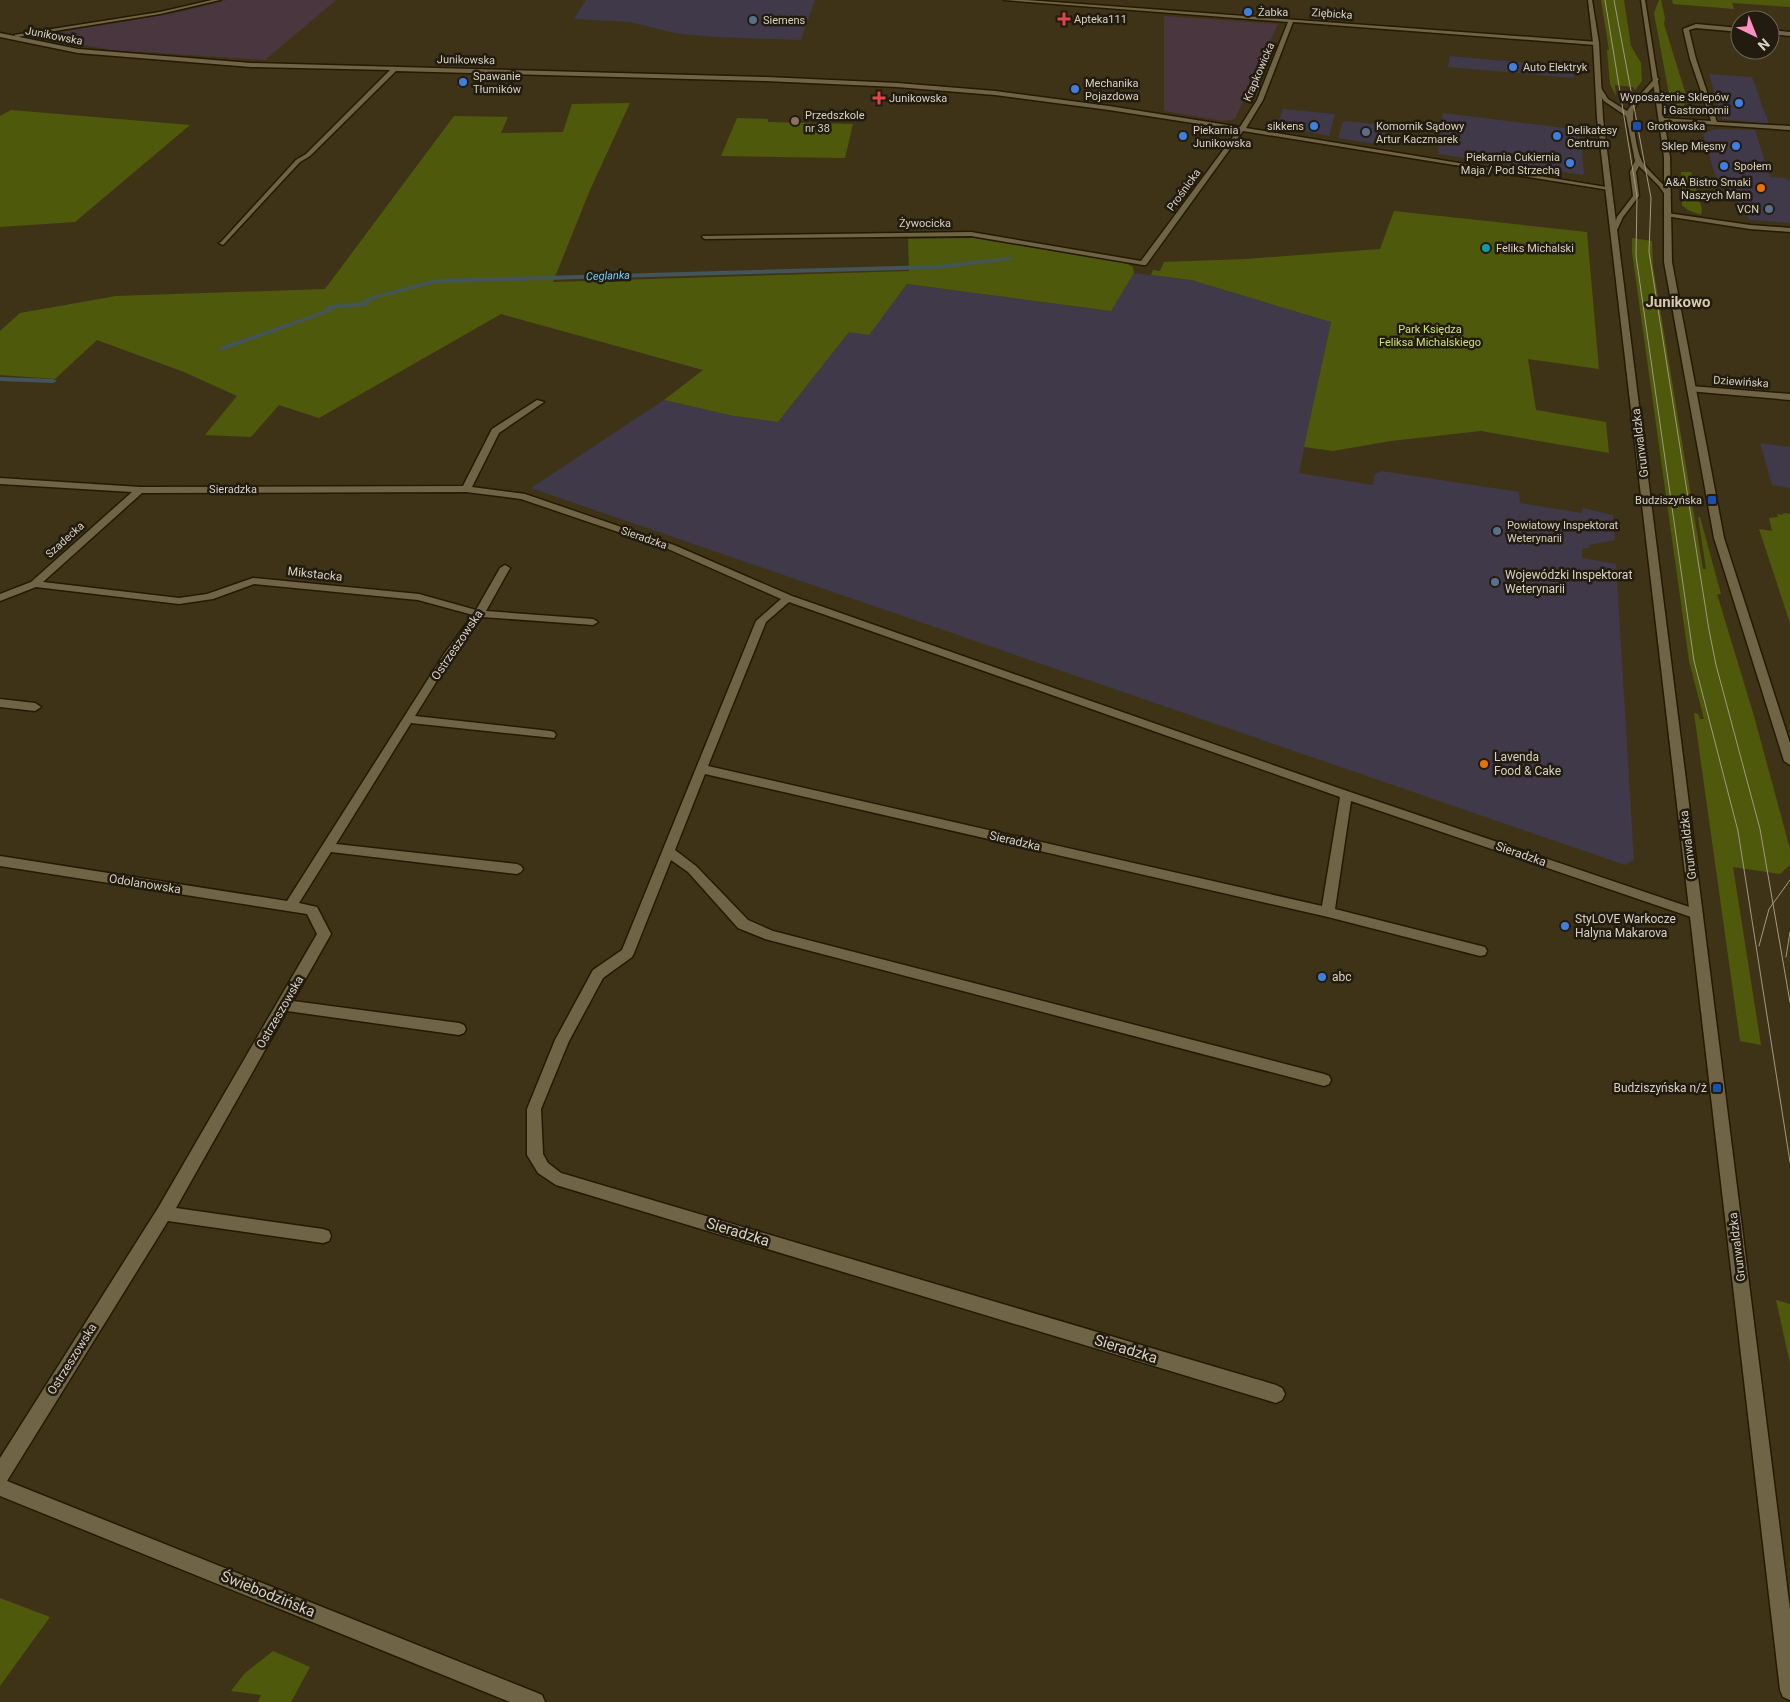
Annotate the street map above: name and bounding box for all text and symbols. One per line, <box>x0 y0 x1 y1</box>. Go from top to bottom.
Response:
marker: Żabka <box>1242 6 1254 18</box>
place label: Żabka <box>1258 6 1288 19</box>
street label: Ziębicka <box>1311 6 1353 22</box>
north arrow <box>1730 10 1780 60</box>
marker: Apteka111 <box>1058 13 1070 25</box>
place label: Apteka111 <box>1074 13 1127 26</box>
marker: Siemens <box>747 14 759 26</box>
place label: Siemens <box>763 14 806 27</box>
street label: Junikowska <box>24 24 84 48</box>
text: N <box>1755 35 1773 54</box>
street label: Krapkowicka <box>1241 41 1277 103</box>
street label: Junikowska <box>437 53 495 67</box>
marker: Auto Elektryk <box>1507 61 1519 73</box>
place label: Auto Elektryk <box>1523 61 1588 74</box>
place label: Spawanie Tłumików <box>473 70 522 96</box>
marker: Spawanie Tłumików <box>457 76 469 88</box>
place label: Mechanika Pojazdowa <box>1085 77 1139 103</box>
marker: Mechanika Pojazdowa <box>1069 83 1081 95</box>
place label: Wyposażenie Sklepów i Gastronomii <box>1620 91 1730 117</box>
marker: Junikowska <box>873 92 885 104</box>
place label: Junikowska <box>889 92 947 105</box>
marker: Wyposażenie Sklepów i Gastronomii <box>1733 97 1745 109</box>
place label: Przedszkole nr 38 <box>805 109 865 135</box>
marker: Przedszkole nr 38 <box>789 115 801 127</box>
place label: sikkens <box>1267 120 1304 133</box>
marker: sikkens <box>1308 120 1320 132</box>
place label: Komornik Sądowy Artur Kaczmarek <box>1376 120 1465 146</box>
marker: Grotkowska <box>1631 120 1643 132</box>
place label: Grotkowska <box>1647 120 1705 133</box>
place label: Piekarnia Junikowska <box>1193 124 1251 150</box>
place label: Delikatesy Centrum <box>1567 124 1618 150</box>
marker: Komornik Sądowy Artur Kaczmarek <box>1360 126 1372 138</box>
marker: Piekarnia Junikowska <box>1177 130 1189 142</box>
marker: Delikatesy Centrum <box>1551 130 1563 142</box>
place label: Sklep Mięsny <box>1661 140 1727 153</box>
marker: Sklep Mięsny <box>1730 140 1742 152</box>
place label: Piekarnia Cukiernia Maja / Pod Strzechą <box>1461 151 1560 177</box>
marker: Piekarnia Cukiernia Maja / Pod Strzechą <box>1564 157 1576 169</box>
marker: Społem <box>1718 160 1730 172</box>
place label: Społem <box>1734 160 1771 173</box>
street label: Prośnicka <box>1164 167 1204 213</box>
place label: A&A Bistro Smaki Naszych Mam <box>1665 176 1751 202</box>
marker: A&A Bistro Smaki Naszych Mam <box>1755 182 1767 194</box>
place label: VCN <box>1737 203 1759 216</box>
marker: VCN <box>1763 203 1775 215</box>
street label: Żywocicka <box>899 217 951 230</box>
marker: Feliks Michalski <box>1480 242 1492 254</box>
place label: Feliks Michalski <box>1496 242 1574 255</box>
water label: Ceglanka <box>586 269 630 283</box>
district label: Junikowo <box>1645 293 1711 311</box>
park label: Park Księdza Feliksa Michalskiego <box>1379 323 1481 349</box>
street label: Dziewińska <box>1713 374 1769 390</box>
street label: Grunwaldzka <box>1629 408 1651 478</box>
street label: Sieradzka <box>209 483 257 496</box>
place label: Budziszyńska <box>1635 494 1702 507</box>
marker: Budziszyńska <box>1706 494 1718 506</box>
street label: Szadecka <box>43 519 87 561</box>
place label: Powiatowy Inspektorat Weterynarii <box>1507 519 1619 545</box>
street label: Sieradzka <box>619 524 669 552</box>
marker: Powiatowy Inspektorat Weterynarii <box>1491 525 1503 537</box>
street label: Mikstacka <box>287 564 343 584</box>
place label: Wojewódzki Inspektorat Weterynarii <box>1505 568 1632 596</box>
marker: Wojewódzki Inspektorat Weterynarii <box>1489 576 1501 588</box>
street label: Ostrzeszowska <box>428 607 486 683</box>
place label: Lavenda Food & Cake <box>1494 750 1561 778</box>
marker: Lavenda Food & Cake <box>1478 758 1490 770</box>
street label: Grunwaldzka <box>1677 810 1699 880</box>
street label: Sieradzka <box>988 828 1042 854</box>
street label: Sieradzka <box>1494 839 1548 869</box>
street label: Odolanowska <box>108 871 182 897</box>
place label: StyLOVE Warkocze Halyna Makarova <box>1575 912 1676 940</box>
marker: StyLOVE Warkocze Halyna Makarova <box>1559 920 1571 932</box>
place label: abc <box>1332 970 1352 984</box>
marker: abc <box>1316 971 1328 983</box>
street label: Ostrzeszowska <box>254 973 306 1051</box>
place label: Budziszyńska n/ż <box>1614 1081 1707 1095</box>
marker: Budziszyńska n/ż <box>1711 1082 1723 1094</box>
street label: Grunwaldzka <box>1726 1212 1748 1282</box>
street label: Sieradzka <box>704 1214 772 1250</box>
street label: Ostrzeszowska <box>44 1321 100 1397</box>
street label: Sieradzka <box>1092 1331 1160 1367</box>
street label: Świebodzińska <box>218 1567 318 1621</box>

